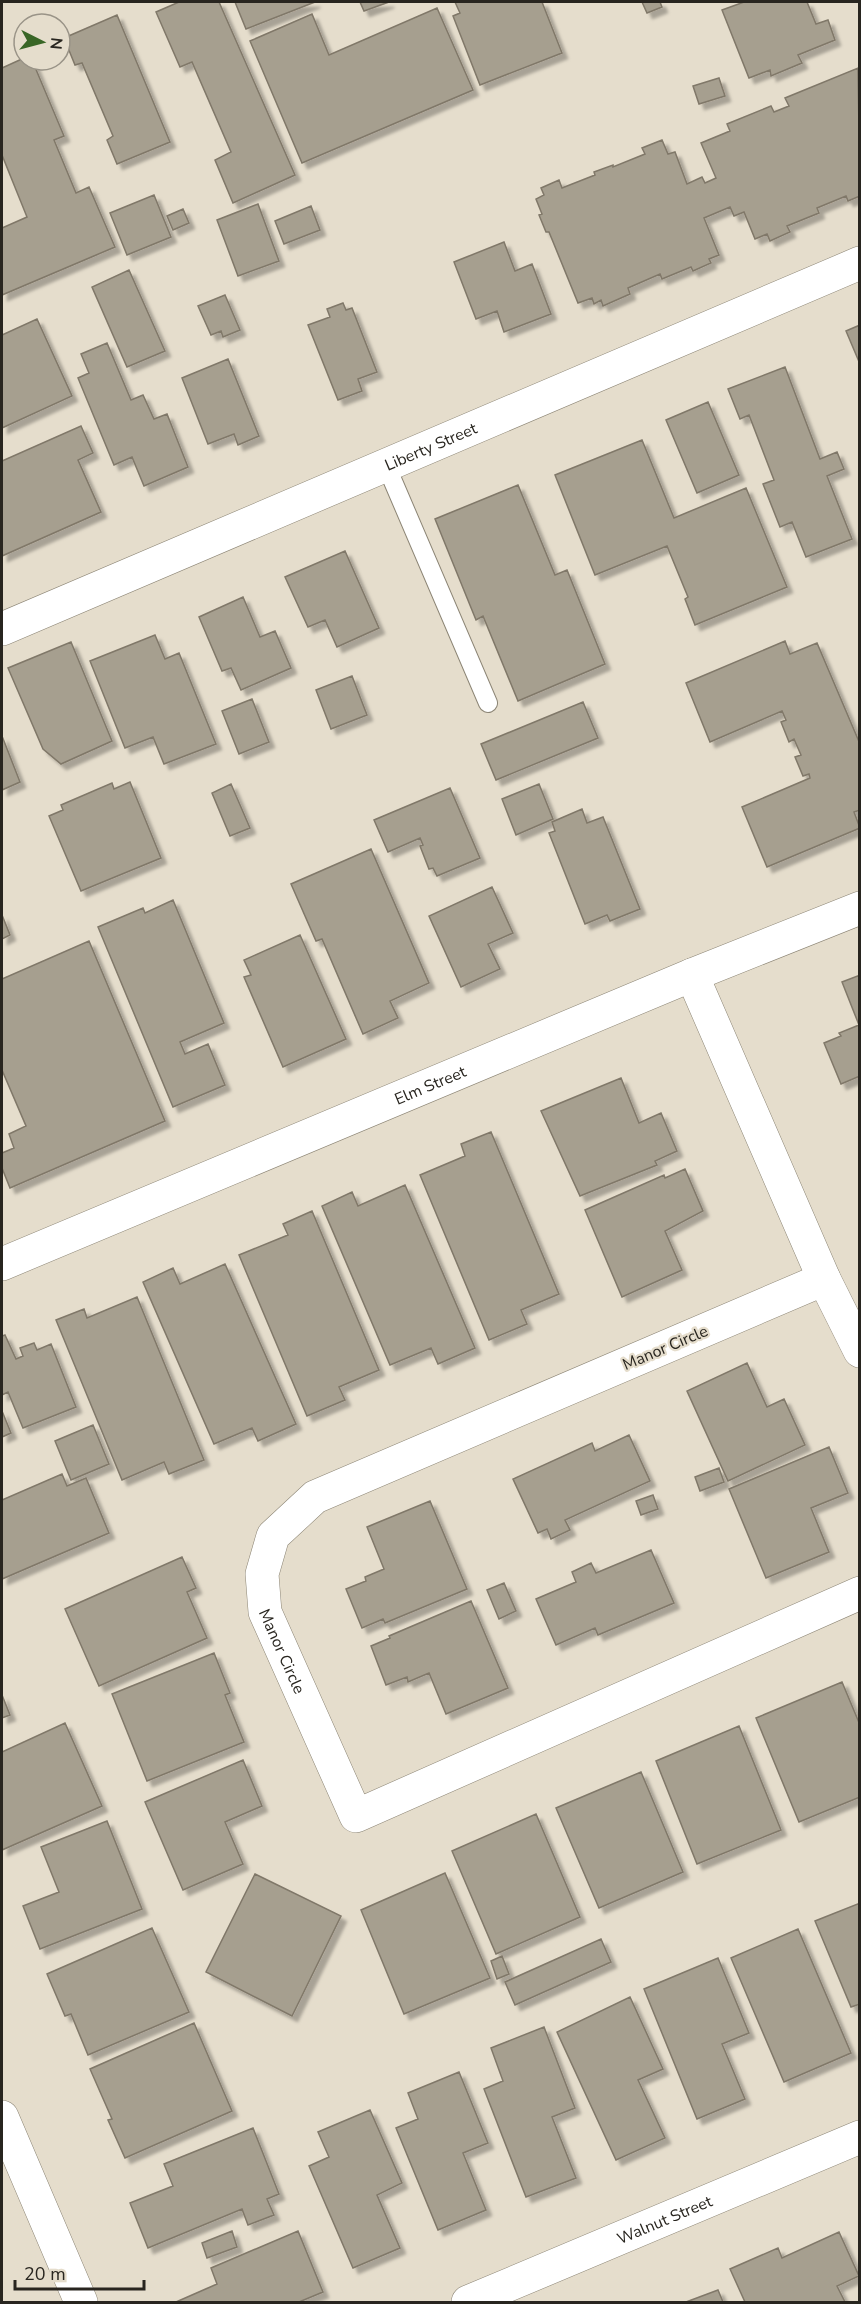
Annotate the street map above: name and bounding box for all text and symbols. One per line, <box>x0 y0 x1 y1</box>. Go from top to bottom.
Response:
north arrow <box>12 12 72 72</box>
text: N <box>44 36 67 51</box>
street label: Liberty Street <box>382 418 481 476</box>
street label: Elm Street <box>391 1061 470 1110</box>
street label: Manor Circle <box>619 1320 711 1376</box>
street label: Manor Circle <box>253 1606 310 1697</box>
street label: Walnut Street <box>614 2190 716 2250</box>
scale bar <box>15 2253 144 2291</box>
text: 20 m <box>24 2262 66 2286</box>

